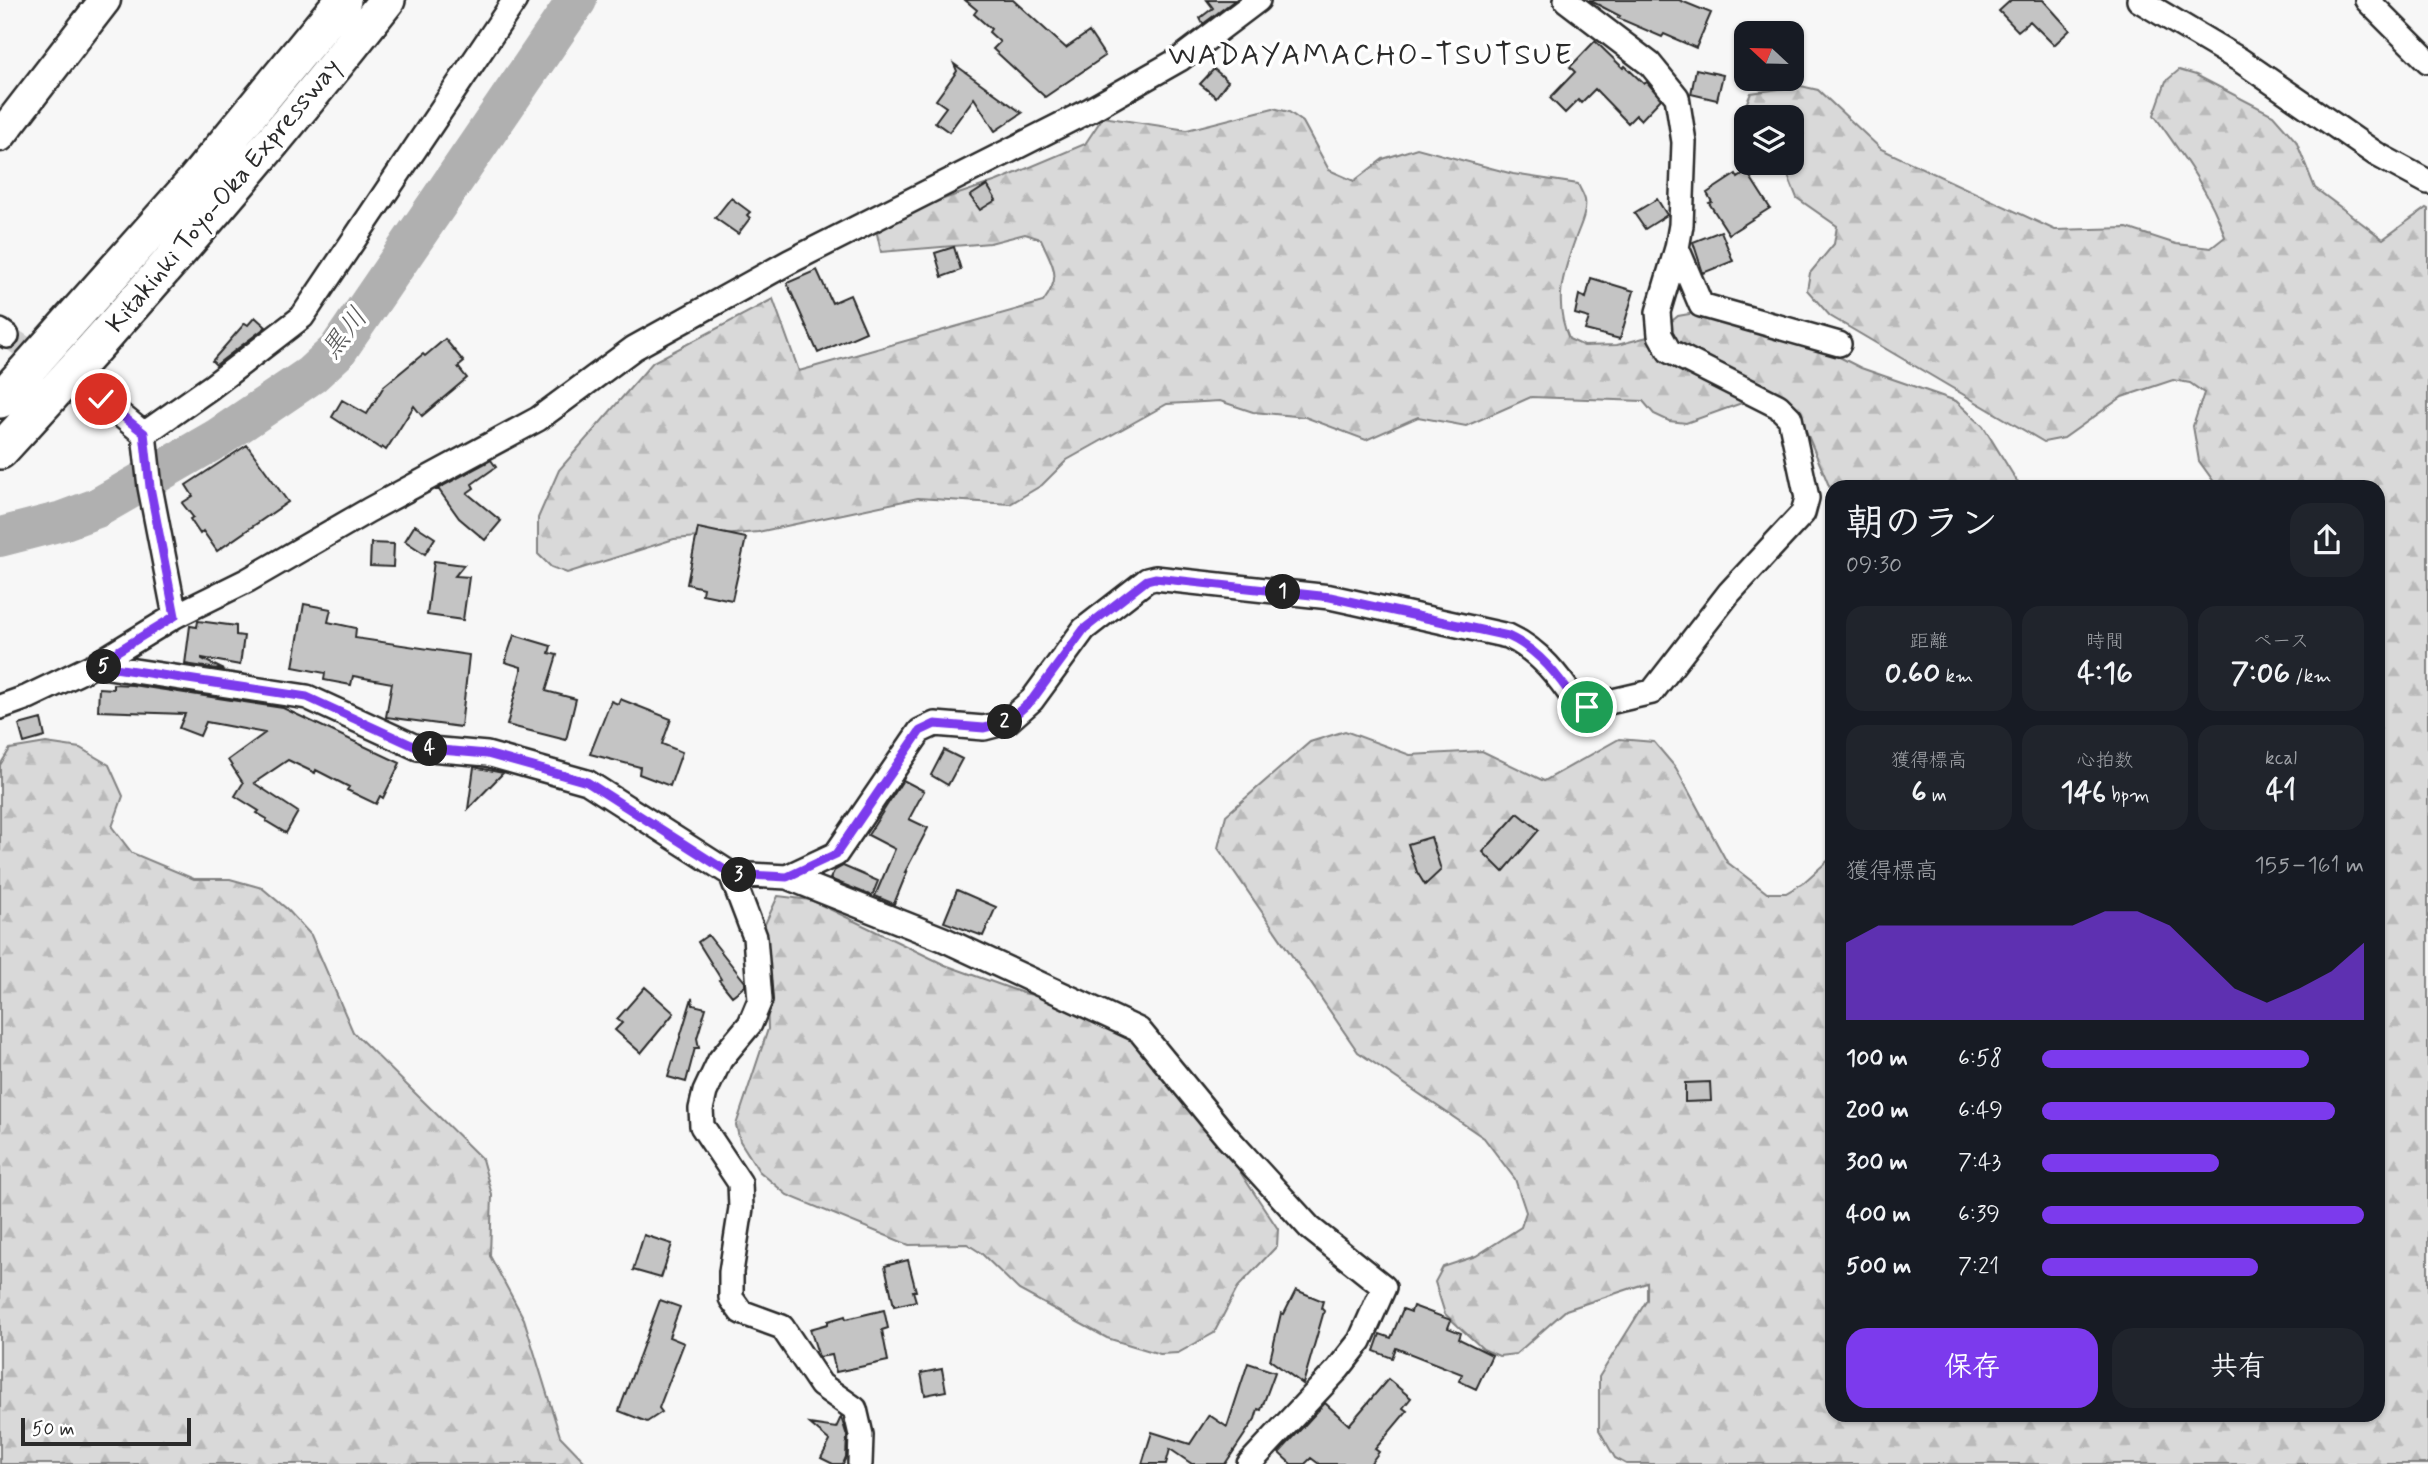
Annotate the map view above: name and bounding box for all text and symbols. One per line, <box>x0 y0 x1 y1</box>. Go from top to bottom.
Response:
north arrow <box>1734 21 1804 91</box>
map controls <box>1734 21 1804 175</box>
district label: WADAYAMACHO-TSUTSUE <box>1168 36 1574 75</box>
street label: Kitakinki Toyo-Oka Expressway <box>99 52 349 340</box>
button: layers <box>1734 105 1804 175</box>
water label: 黒川 <box>313 301 377 367</box>
pin <box>71 369 131 429</box>
icon: check <box>82 380 120 418</box>
text: 朝のラン <box>1846 500 1998 549</box>
button: share <box>2290 503 2364 577</box>
text: 09:30 <box>1846 551 1902 581</box>
pin: 1 <box>1266 574 1300 610</box>
text: 1 <box>1278 579 1287 604</box>
text: 距離 <box>1910 629 1948 654</box>
text: 時間 <box>2086 629 2124 654</box>
text: ペース <box>2253 629 2309 654</box>
pin: 5 <box>86 650 122 684</box>
text: 5 <box>98 654 109 679</box>
text: 0.60 <box>1885 654 1940 693</box>
text: 4:16 <box>2077 654 2133 693</box>
text: 7:06 <box>2231 654 2290 693</box>
text: km <box>1940 664 1973 689</box>
text: /km <box>2290 664 2331 689</box>
pin <box>1557 677 1617 737</box>
icon: arrive <box>1568 688 1606 726</box>
pin: 2 <box>988 704 1023 740</box>
text: 2 <box>1000 709 1009 734</box>
pin: 4 <box>412 732 448 766</box>
text: 4 <box>424 736 435 761</box>
text: kcal <box>2265 746 2297 771</box>
text: 獲得標高 <box>1891 748 1967 773</box>
text: 心拍数 <box>2076 748 2134 773</box>
text: 41 <box>2266 771 2296 810</box>
text: 6 <box>1911 773 1927 812</box>
text: 146 <box>2060 773 2106 812</box>
text: m <box>1927 783 1947 808</box>
text: bpm <box>2106 783 2150 808</box>
text: 155–161 m <box>2254 851 2364 881</box>
text: 獲得標高 <box>1846 857 1938 887</box>
pin: 3 <box>722 858 756 892</box>
text: 3 <box>734 862 743 887</box>
text: 100 m <box>1846 1044 1908 1074</box>
text: 6:58 <box>1958 1044 2002 1074</box>
text: 200 m <box>1846 1096 1909 1126</box>
text: 6:49 <box>1958 1096 2003 1126</box>
text: 300 m <box>1846 1148 1908 1178</box>
text: 7:43 <box>1958 1148 2001 1178</box>
text: 400 m <box>1846 1200 1911 1230</box>
text: 6:39 <box>1958 1200 2000 1230</box>
text: 500 m <box>1846 1252 1911 1282</box>
text: 7:21 <box>1958 1252 1999 1282</box>
button: 保存 <box>1846 1328 2098 1408</box>
button: 共有 <box>2112 1328 2364 1408</box>
scale bar <box>21 1415 191 1447</box>
text: 50 m <box>32 1417 75 1442</box>

